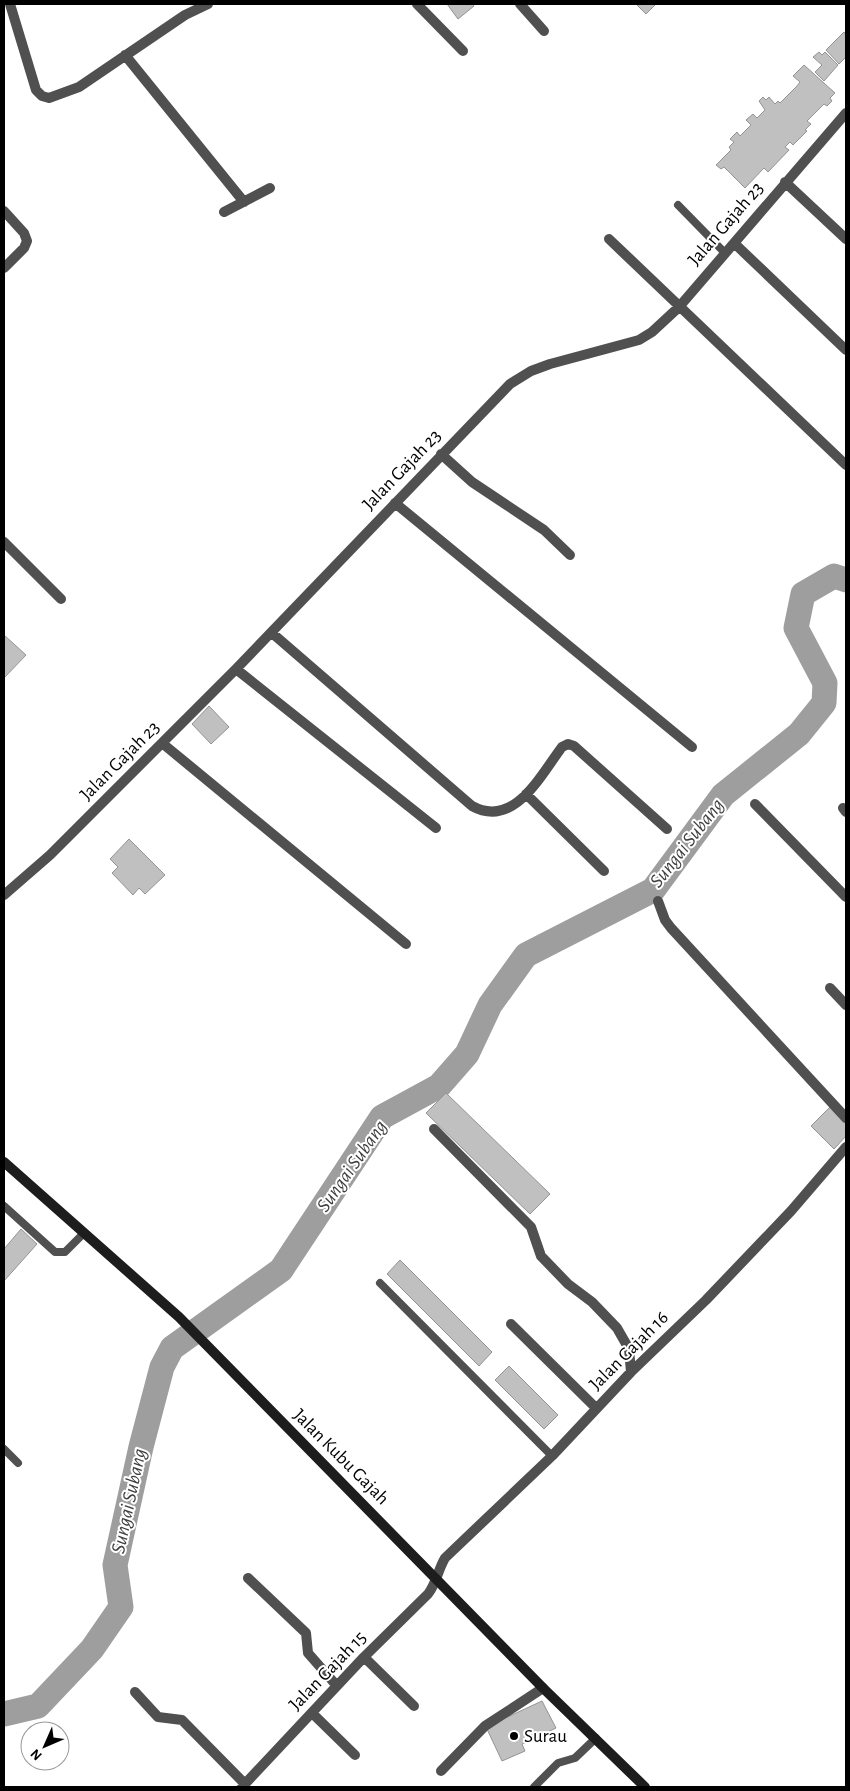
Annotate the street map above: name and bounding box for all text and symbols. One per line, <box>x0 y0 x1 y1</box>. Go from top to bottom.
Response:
street label: Jalan Gajah 23 <box>685 179 767 269</box>
street label: Jalan Gajah 23 <box>359 426 445 514</box>
street label: Jalan Gajah 23 <box>77 718 163 804</box>
water label: Sungai Subang <box>646 795 728 891</box>
water label: Sungai Subang <box>313 1116 391 1216</box>
street label: Jalan Gajah 16 <box>586 1308 672 1394</box>
street label: Jalan Kubu Gajah <box>290 1406 392 1508</box>
water label: Sungai Subang <box>108 1447 150 1555</box>
street label: Jalan Gajah 15 <box>286 1628 370 1714</box>
north arrow <box>20 1721 70 1771</box>
place label: Surau <box>524 1727 567 1746</box>
marker: Surau <box>508 1730 520 1742</box>
text: N <box>28 1746 45 1763</box>

